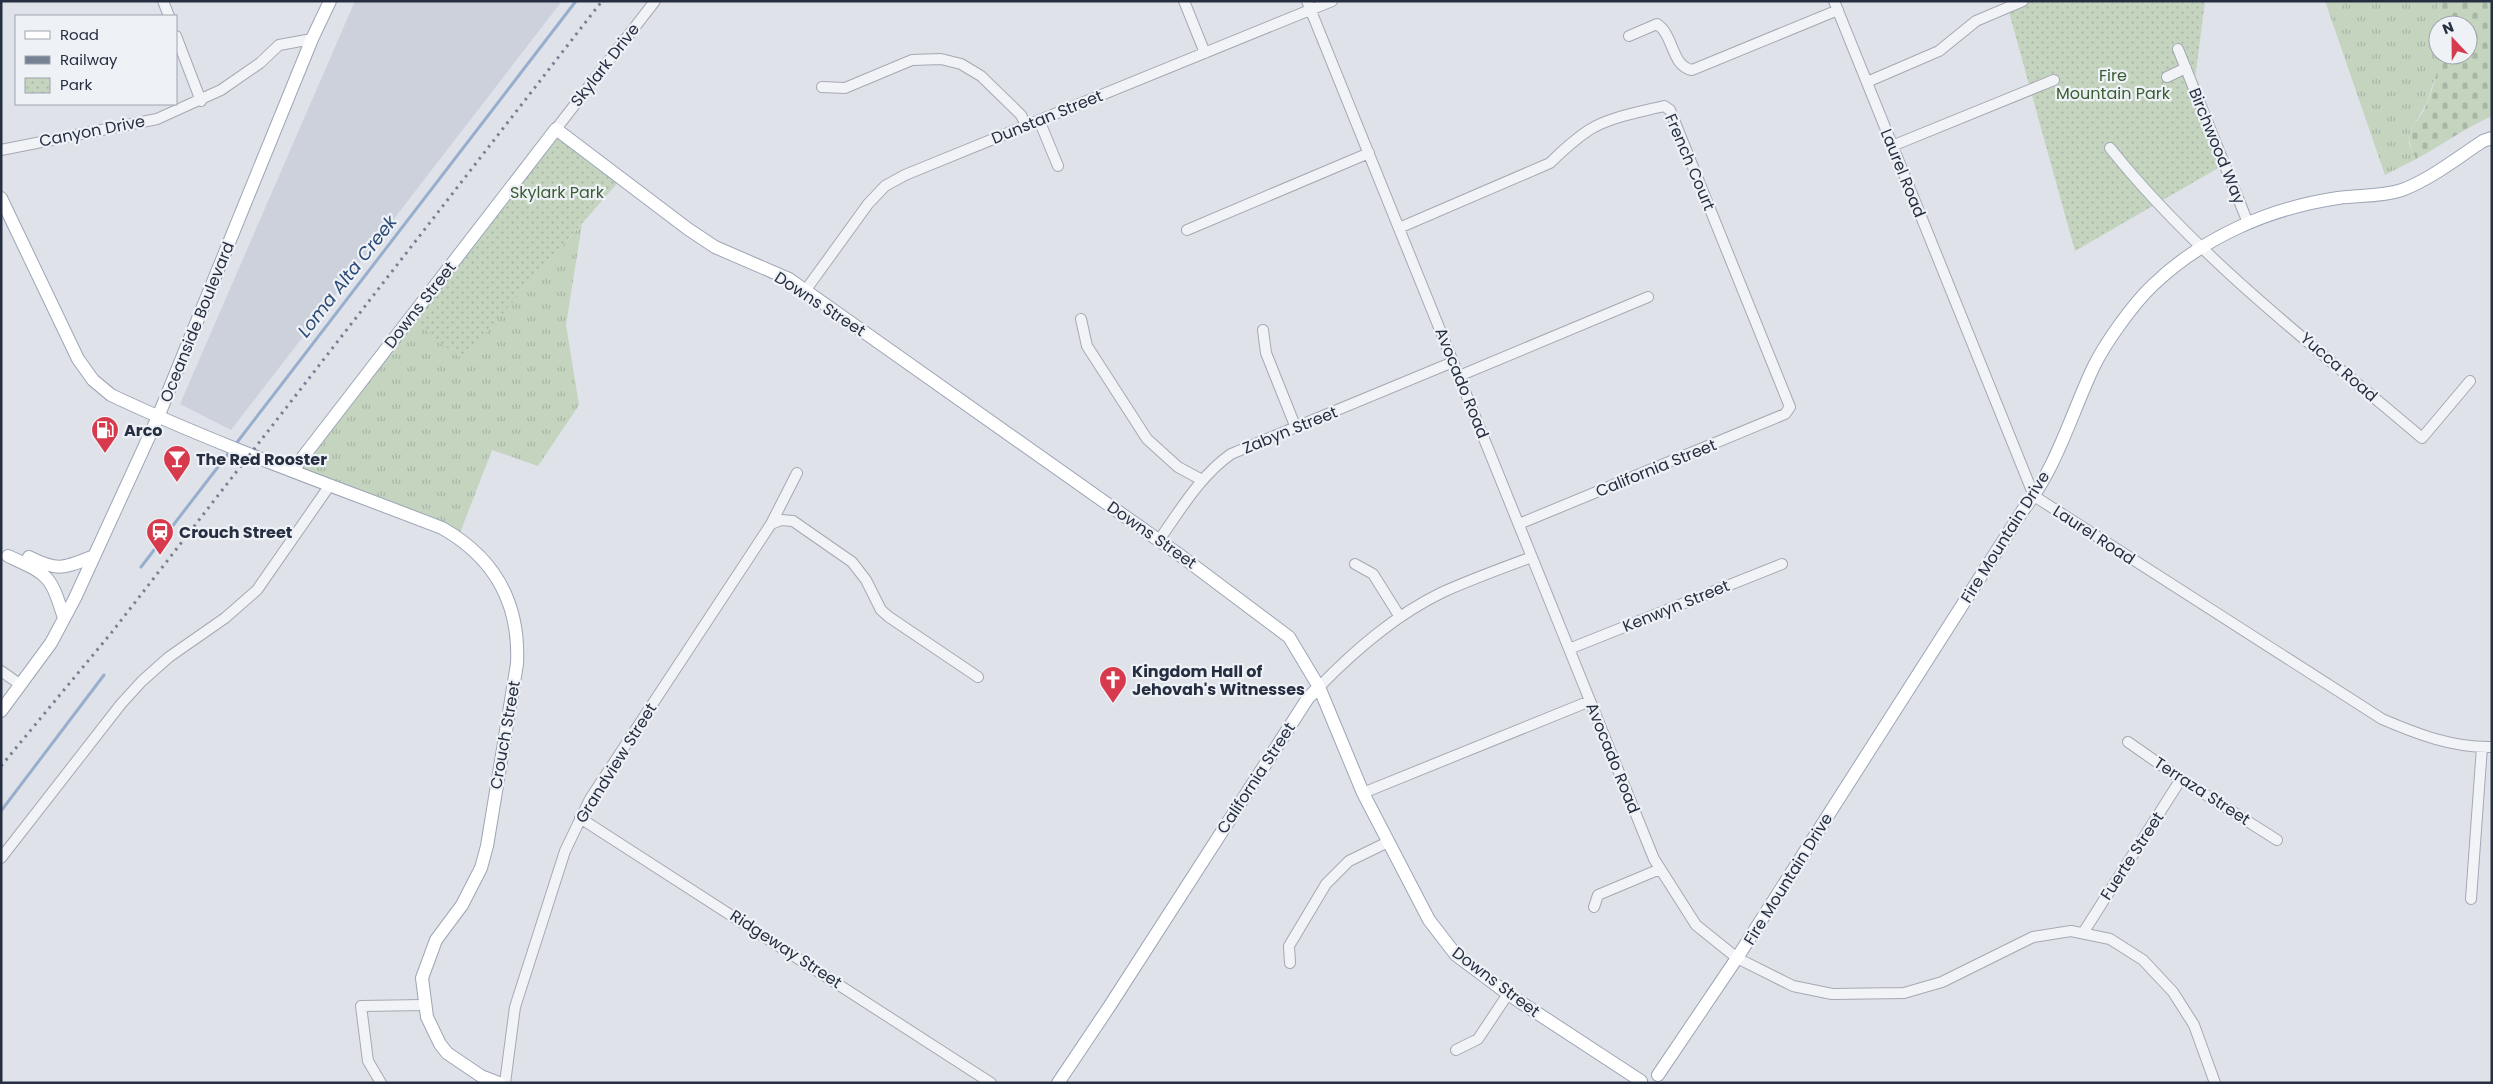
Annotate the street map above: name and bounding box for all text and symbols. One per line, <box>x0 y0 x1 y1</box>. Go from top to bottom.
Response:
legend <box>15 15 178 105</box>
north arrow <box>2428 15 2478 65</box>
text: N <box>2440 17 2457 39</box>
street label: Skylark Drive <box>565 18 645 111</box>
text: Road <box>60 24 99 45</box>
text: Railway <box>60 49 118 70</box>
park label: Fire Mountain Park <box>2056 64 2171 105</box>
text: Park <box>60 74 92 95</box>
street label: Dunstan Street <box>988 84 1106 150</box>
street label: Birchwood Way <box>2183 84 2251 208</box>
street label: Canyon Drive <box>37 109 147 153</box>
street label: French Court <box>1659 110 1721 214</box>
street label: Laurel Road <box>1875 125 1931 221</box>
park label: Skylark Park <box>510 181 605 204</box>
water label: Loma Alta Creek <box>292 209 403 342</box>
street label: Oceanside Boulevard <box>154 238 240 406</box>
street label: Downs Street <box>379 257 461 353</box>
street label: Downs Street <box>770 266 870 342</box>
street label: Avocado Road <box>1429 324 1495 442</box>
street label: Yucca Road <box>2295 327 2383 407</box>
street label: Zabyn Street <box>1239 400 1341 460</box>
fuel station icon: Arco <box>90 415 120 454</box>
place label: Arco <box>124 419 163 442</box>
street label: California Street <box>1592 433 1720 503</box>
bar icon: The Red Rooster <box>162 444 192 483</box>
place label: The Red Rooster <box>196 448 327 471</box>
street label: Fire Mountain Drive <box>1955 466 2055 607</box>
street label: Downs Street <box>1103 496 1201 574</box>
street label: Laurel Road <box>2048 500 2140 570</box>
station icon: Crouch Street <box>145 517 175 556</box>
place label: Crouch Street <box>179 521 292 544</box>
street label: Kenwyn Street <box>1619 574 1733 638</box>
place label: Kingdom Hall of Jehovah's Witnesses <box>1132 660 1305 701</box>
church icon: Kingdom Hall of Jehovah's Witnesses <box>1098 665 1128 704</box>
street label: Crouch Street <box>484 679 526 791</box>
street label: Grandview Street <box>570 699 662 827</box>
street label: Avocado Road <box>1580 699 1646 817</box>
street label: California Street <box>1211 718 1301 838</box>
street label: Terraza Street <box>2149 751 2255 831</box>
street label: Fuerte Street <box>2095 807 2169 905</box>
street label: Fire Mountain Drive <box>1738 808 1838 949</box>
street label: Ridgeway Street <box>726 904 847 994</box>
street label: Downs Street <box>1447 941 1545 1023</box>

